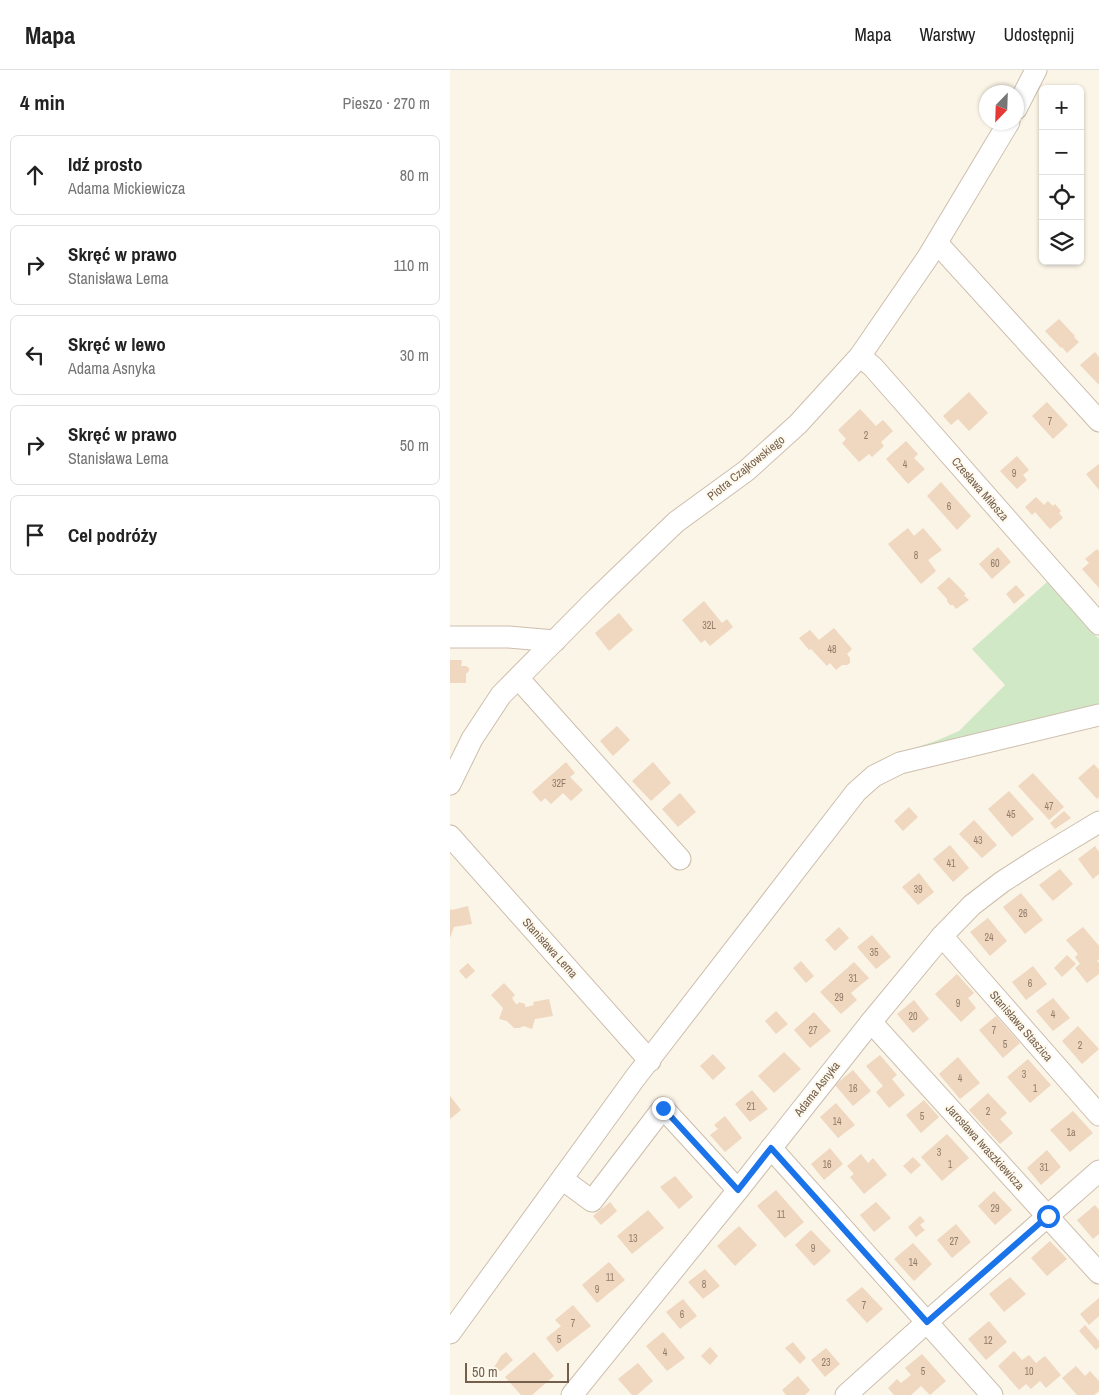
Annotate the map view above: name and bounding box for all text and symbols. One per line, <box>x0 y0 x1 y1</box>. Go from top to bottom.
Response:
text: Mapa <box>25 19 75 51</box>
text: Mapa <box>854 22 891 47</box>
text: Warstwy <box>919 22 975 47</box>
text: Udostępnij <box>1003 22 1074 47</box>
north arrow <box>979 85 1024 130</box>
map controls <box>1039 85 1084 265</box>
button: + <box>1039 85 1084 130</box>
text: 4 min <box>20 88 65 117</box>
text: Pieszo · 270 m <box>342 92 430 114</box>
button: − <box>1039 130 1084 175</box>
text: Idź prosto <box>68 151 142 177</box>
icon: ahead <box>21 161 49 189</box>
text: 80 m <box>400 164 429 186</box>
button: locate <box>1039 175 1084 220</box>
text: Adama Mickiewicza <box>68 177 185 199</box>
button: layers <box>1039 220 1084 265</box>
text: Skręć w prawo <box>68 241 177 267</box>
icon: right <box>21 251 49 279</box>
text: 110 m <box>393 254 429 276</box>
text: Stanisława Lema <box>68 267 169 289</box>
text: Skręć w lewo <box>68 331 166 357</box>
icon: left <box>21 341 49 369</box>
text: 30 m <box>400 344 429 366</box>
text: Adama Asnyka <box>68 357 156 379</box>
house number: 7 <box>1048 415 1053 428</box>
text: Skręć w prawo <box>68 421 177 447</box>
house number: 2 <box>864 429 869 442</box>
icon: right <box>21 431 49 459</box>
street label: Piotra Czajkowskiego <box>704 432 788 504</box>
text: 50 m <box>400 434 429 456</box>
text: Stanisława Lema <box>68 447 169 469</box>
street label: Czesława Miłosza <box>948 454 1012 525</box>
house number: 4 <box>903 458 908 471</box>
house number: 9 <box>1012 467 1017 480</box>
house number: 6 <box>947 500 952 513</box>
icon: arrive <box>21 521 49 549</box>
text: Cel podróży <box>68 522 157 548</box>
house number: 8 <box>914 549 919 562</box>
house number: 60 <box>990 557 1000 570</box>
house number: 32L <box>702 619 716 632</box>
house number: 48 <box>827 643 837 656</box>
house number: 32F <box>552 777 566 790</box>
house number: 47 <box>1044 800 1054 813</box>
house number: 45 <box>1006 808 1016 821</box>
house number: 43 <box>973 834 983 847</box>
house number: 41 <box>946 857 956 870</box>
house number: 39 <box>913 883 923 896</box>
house number: 26 <box>1018 907 1028 920</box>
street label: Stanisława Lema <box>519 915 582 982</box>
house number: 24 <box>984 931 994 944</box>
house number: 35 <box>869 946 879 959</box>
house number: 31 <box>848 972 858 985</box>
house number: 6 <box>1028 977 1033 990</box>
street label: Stanisława Staszica <box>986 987 1056 1065</box>
house number: 29 <box>834 991 844 1004</box>
house number: 9 <box>956 997 961 1010</box>
house number: 4 <box>1051 1008 1056 1021</box>
house number: 20 <box>908 1010 918 1023</box>
house number: 27 <box>808 1024 818 1037</box>
house number: 7 <box>992 1024 997 1037</box>
house number: 5 <box>1003 1038 1008 1051</box>
house number: 2 <box>1078 1039 1083 1052</box>
street label: Adama Asnyka <box>790 1058 844 1121</box>
house number: 3 <box>1022 1068 1027 1081</box>
house number: 4 <box>958 1072 963 1085</box>
house number: 16 <box>848 1082 858 1095</box>
house number: 1 <box>1033 1082 1038 1095</box>
route end <box>652 1097 675 1120</box>
house number: 21 <box>746 1100 756 1113</box>
street label: Jarosława Iwaszkiewicza <box>942 1101 1028 1194</box>
house number: 2 <box>986 1105 991 1118</box>
house number: 5 <box>920 1110 925 1123</box>
house number: 14 <box>832 1115 842 1128</box>
house number: 1a <box>1066 1126 1076 1139</box>
house number: 3 <box>937 1146 942 1159</box>
house number: 16 <box>822 1158 832 1171</box>
house number: 1 <box>948 1158 953 1171</box>
house number: 31 <box>1039 1161 1049 1174</box>
house number: 29 <box>990 1202 1000 1215</box>
route start <box>1037 1205 1060 1228</box>
house number: 11 <box>777 1208 786 1221</box>
house number: 13 <box>628 1232 638 1245</box>
house number: 27 <box>949 1235 959 1248</box>
house number: 9 <box>811 1242 816 1255</box>
house number: 14 <box>908 1256 918 1269</box>
house number: 11 <box>606 1271 615 1284</box>
house number: 8 <box>702 1278 707 1291</box>
house number: 9 <box>595 1283 600 1296</box>
house number: 7 <box>862 1299 867 1312</box>
house number: 6 <box>680 1308 685 1321</box>
house number: 7 <box>571 1317 576 1330</box>
house number: 5 <box>557 1333 562 1346</box>
house number: 12 <box>983 1334 993 1347</box>
house number: 4 <box>663 1346 668 1359</box>
house number: 23 <box>821 1356 831 1369</box>
scale bar <box>465 1360 569 1383</box>
text: 50 m <box>472 1363 498 1381</box>
house number: 5 <box>921 1365 926 1378</box>
house number: 10 <box>1024 1365 1034 1378</box>

